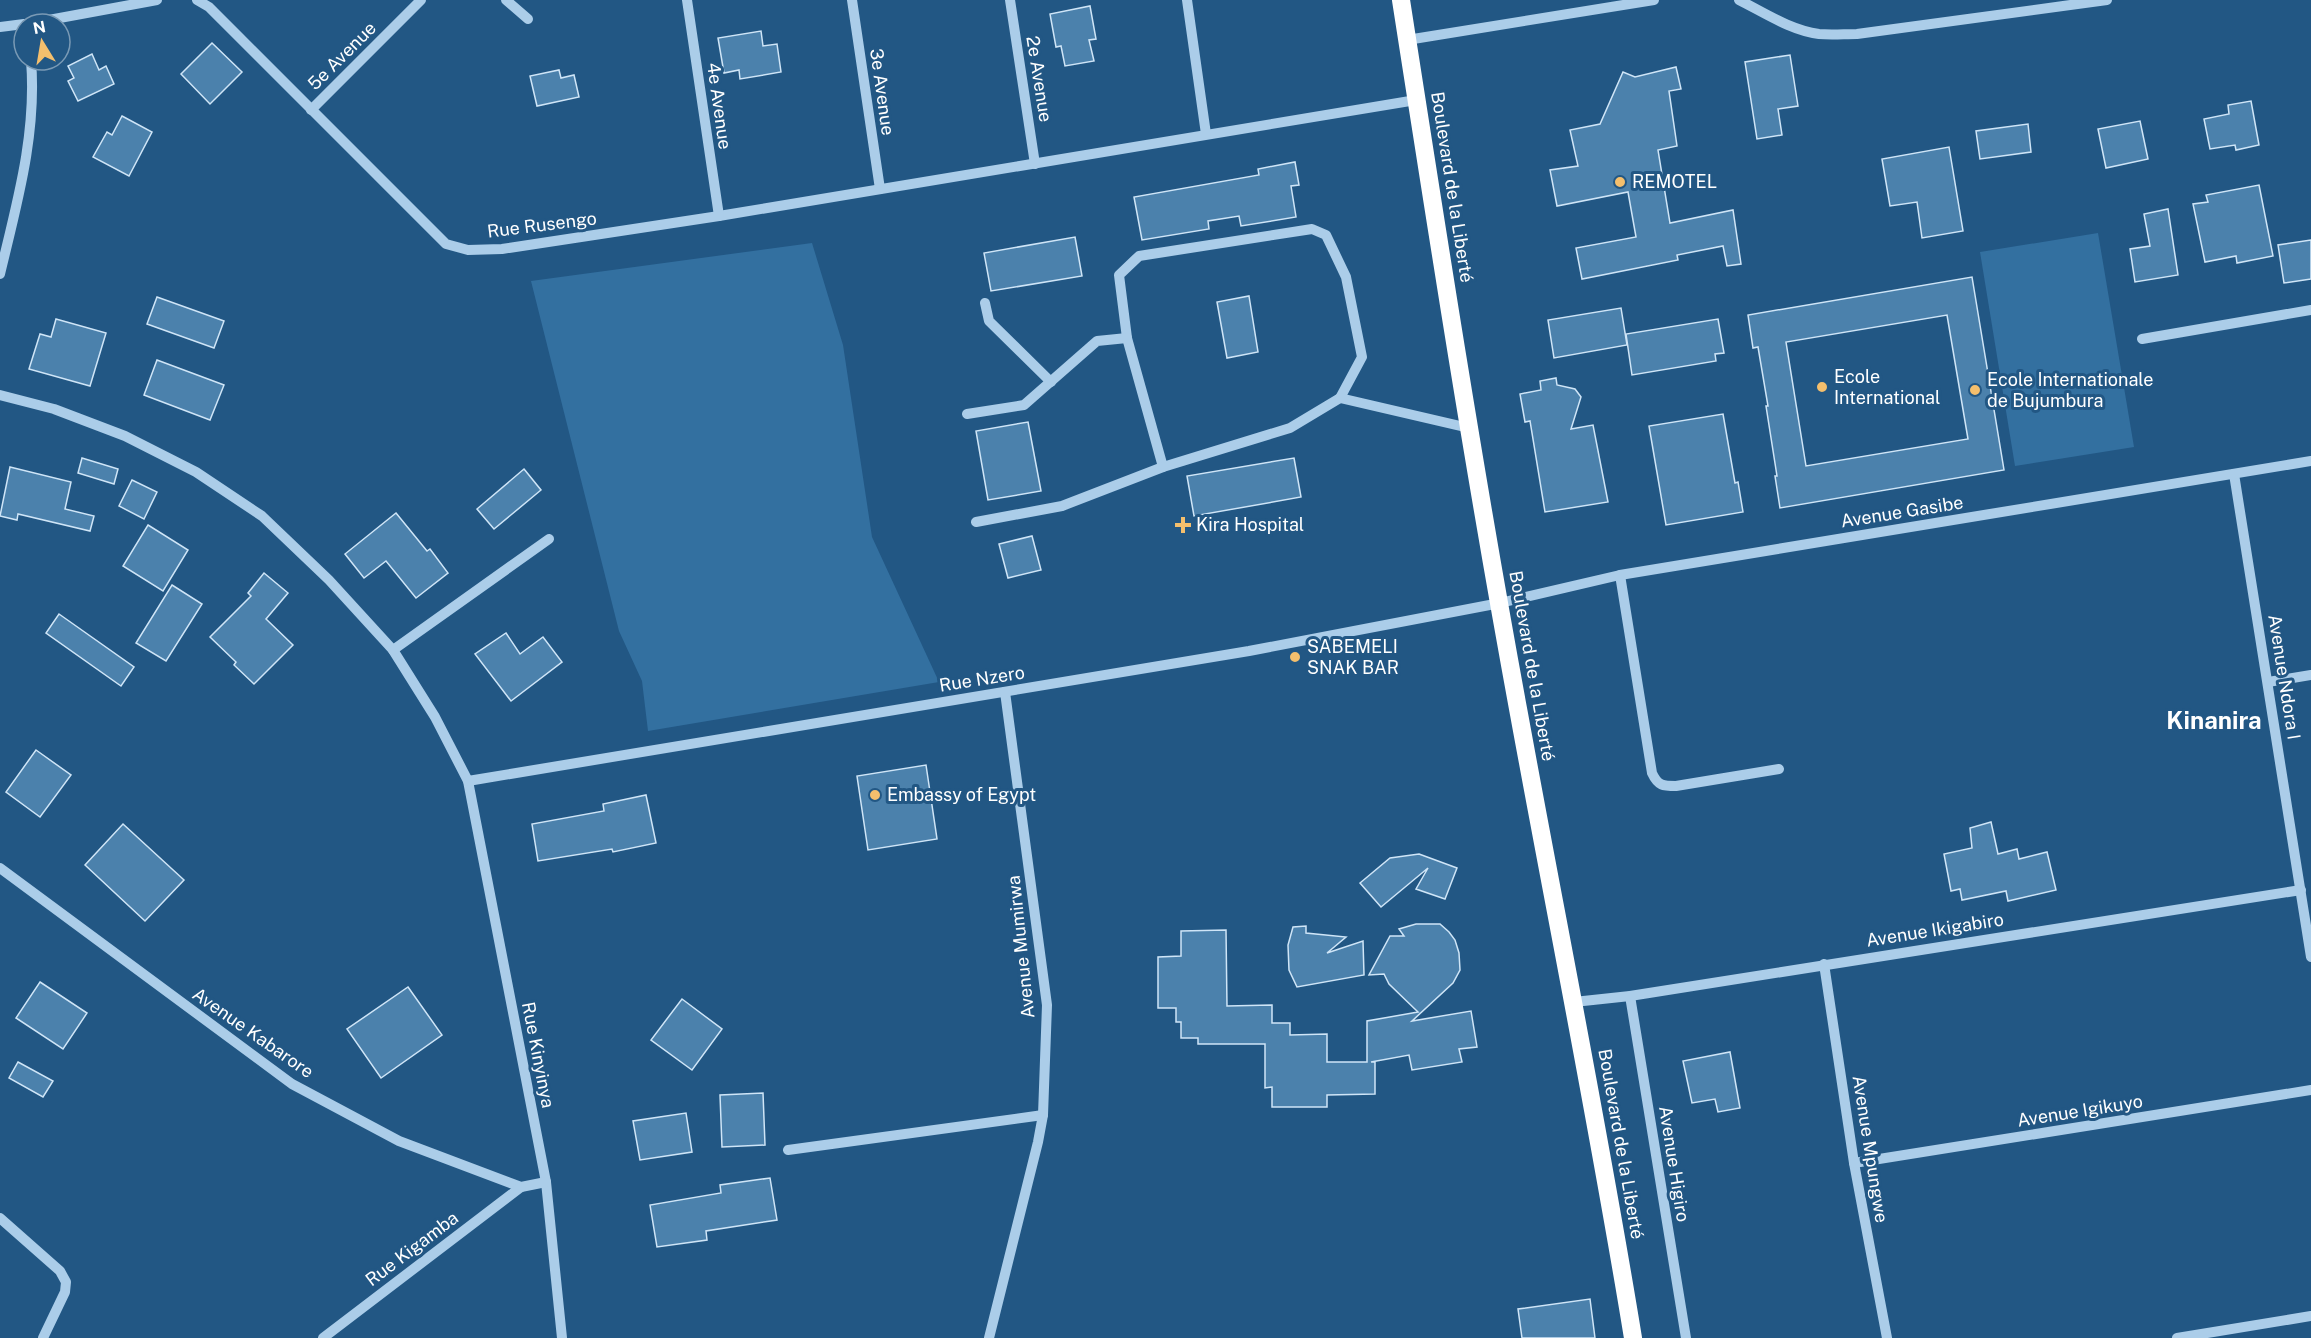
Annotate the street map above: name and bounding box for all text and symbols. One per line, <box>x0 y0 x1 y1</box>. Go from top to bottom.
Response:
north arrow <box>12 12 72 72</box>
text: N <box>31 17 47 38</box>
street label: 5e Avenue <box>303 17 380 94</box>
street label: 2e Avenue <box>1022 34 1057 124</box>
street label: 3e Avenue <box>866 47 899 137</box>
street label: 4e Avenue <box>703 61 736 151</box>
street label: Boulevard de la Liberté <box>1427 90 1478 284</box>
place label: REMOTEL <box>1632 171 1717 192</box>
marker: REMOTEL <box>1613 175 1627 189</box>
street label: Rue Rusengo <box>486 207 598 242</box>
place label: Ecole International <box>1834 366 1940 408</box>
place label: Ecole Internationale de Bujumbura <box>1987 369 2154 411</box>
marker: Ecole International <box>1815 380 1829 394</box>
marker: Ecole Internationale de Bujumbura <box>1968 383 1982 397</box>
street label: Avenue Gasibe <box>1839 491 1965 532</box>
place label: Kira Hospital <box>1196 514 1304 535</box>
marker: Kira Hospital <box>1174 516 1192 534</box>
street label: Boulevard de la Liberté <box>1505 569 1560 763</box>
street label: Avenue Ndora I <box>2264 613 2305 741</box>
place label: SABEMELI SNAK BAR <box>1307 636 1399 678</box>
marker: SABEMELI SNAK BAR <box>1288 650 1302 664</box>
street label: Rue Nzero <box>938 661 1026 696</box>
district label: Kinanira <box>2166 706 2262 734</box>
place label: Embassy of Egypt <box>887 784 1036 805</box>
marker: Embassy of Egypt <box>868 788 882 802</box>
street label: Avenue Mumirwa <box>1003 874 1038 1020</box>
street label: Avenue Ikigabiro <box>1865 908 2005 951</box>
street label: Avenue Kabarore <box>189 983 318 1082</box>
street label: Rue Kinyinya <box>518 1000 559 1110</box>
street label: Boulevard de la Liberté <box>1594 1047 1649 1241</box>
street label: Avenue Mpungwe <box>1848 1074 1893 1224</box>
street label: Avenue Igikuyo <box>2016 1090 2144 1131</box>
street label: Avenue Higiro <box>1655 1104 1694 1223</box>
street label: Rue Kigamba <box>361 1207 462 1290</box>

